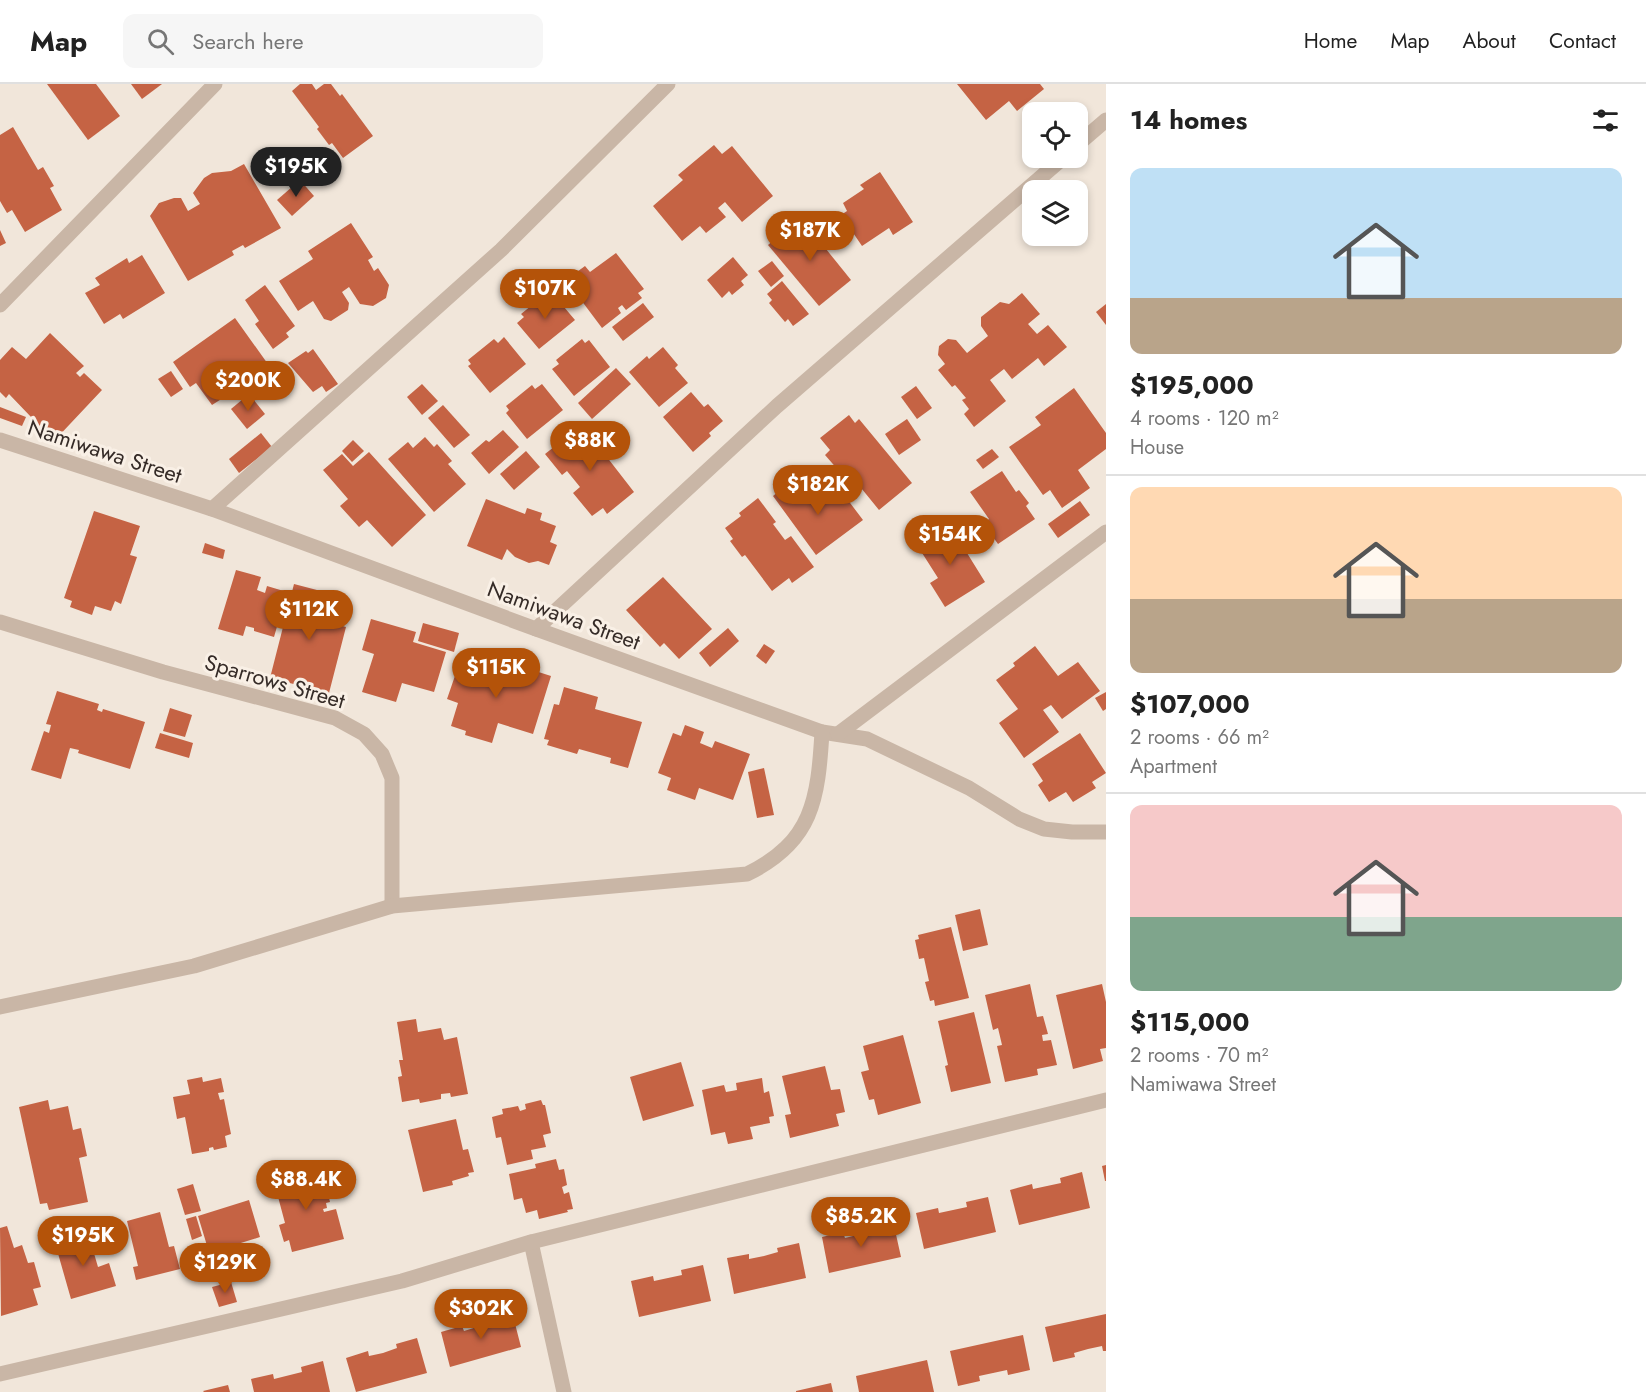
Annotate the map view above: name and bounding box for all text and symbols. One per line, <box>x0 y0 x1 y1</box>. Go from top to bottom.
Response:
search box <box>123 14 543 68</box>
text: Map <box>30 21 87 62</box>
icon: search <box>144 25 177 58</box>
text: Search here <box>192 25 304 57</box>
text: Home <box>1304 26 1357 56</box>
text: Map <box>1390 26 1430 56</box>
text: About <box>1463 26 1516 56</box>
text: Contact <box>1549 26 1616 56</box>
text: 14 homes <box>1130 101 1247 139</box>
map controls <box>1022 102 1088 246</box>
button: locate <box>1022 102 1088 168</box>
icon: filters <box>1589 104 1622 137</box>
pin: $195K <box>254 147 338 198</box>
text: $195K <box>265 152 327 181</box>
button: layers <box>1022 180 1088 246</box>
icon: home <box>1322 207 1430 315</box>
pin: $187K <box>768 211 852 262</box>
text: $187K <box>780 216 840 245</box>
pin: $107K <box>503 269 587 320</box>
text: $107K <box>514 274 576 303</box>
pin: $200K <box>206 361 290 412</box>
text: $200K <box>215 366 281 395</box>
text: $195,000 <box>1130 366 1254 404</box>
text: 4 rooms · 120 m² <box>1130 404 1279 433</box>
street label: Namiwawa Street <box>24 411 187 491</box>
pin: $88K <box>554 421 626 472</box>
text: $88K <box>564 426 616 455</box>
text: House <box>1130 433 1184 462</box>
pin: $182K <box>776 465 860 516</box>
text: $182K <box>787 470 849 499</box>
pin: $154K <box>908 515 992 566</box>
text: $154K <box>918 520 982 549</box>
icon: home <box>1322 526 1430 634</box>
street label: Namiwawa Street <box>483 573 646 658</box>
pin: $112K <box>267 590 351 641</box>
text: $112K <box>279 595 339 624</box>
street label: Sparrows Street <box>201 646 350 716</box>
pin: $115K <box>454 648 538 699</box>
text: $115K <box>466 653 526 682</box>
text: $107,000 <box>1130 685 1250 723</box>
text: 2 rooms · 66 m² <box>1130 723 1269 752</box>
text: Apartment <box>1130 752 1217 781</box>
icon: home <box>1322 844 1430 952</box>
text: $115,000 <box>1130 1003 1249 1041</box>
text: 2 rooms · 70 m² <box>1130 1041 1268 1070</box>
text: Namiwawa Street <box>1130 1070 1276 1099</box>
pin: $88.4K <box>257 1160 355 1211</box>
text: $88.4K <box>270 1165 342 1194</box>
pin: $85.2K <box>812 1197 910 1248</box>
text: $85.2K <box>825 1202 897 1231</box>
pin: $195K <box>41 1216 125 1267</box>
text: $195K <box>52 1221 114 1250</box>
pin: $129K <box>183 1243 267 1294</box>
text: $129K <box>193 1248 257 1277</box>
pin: $302K <box>439 1289 523 1340</box>
text: $302K <box>448 1294 514 1323</box>

